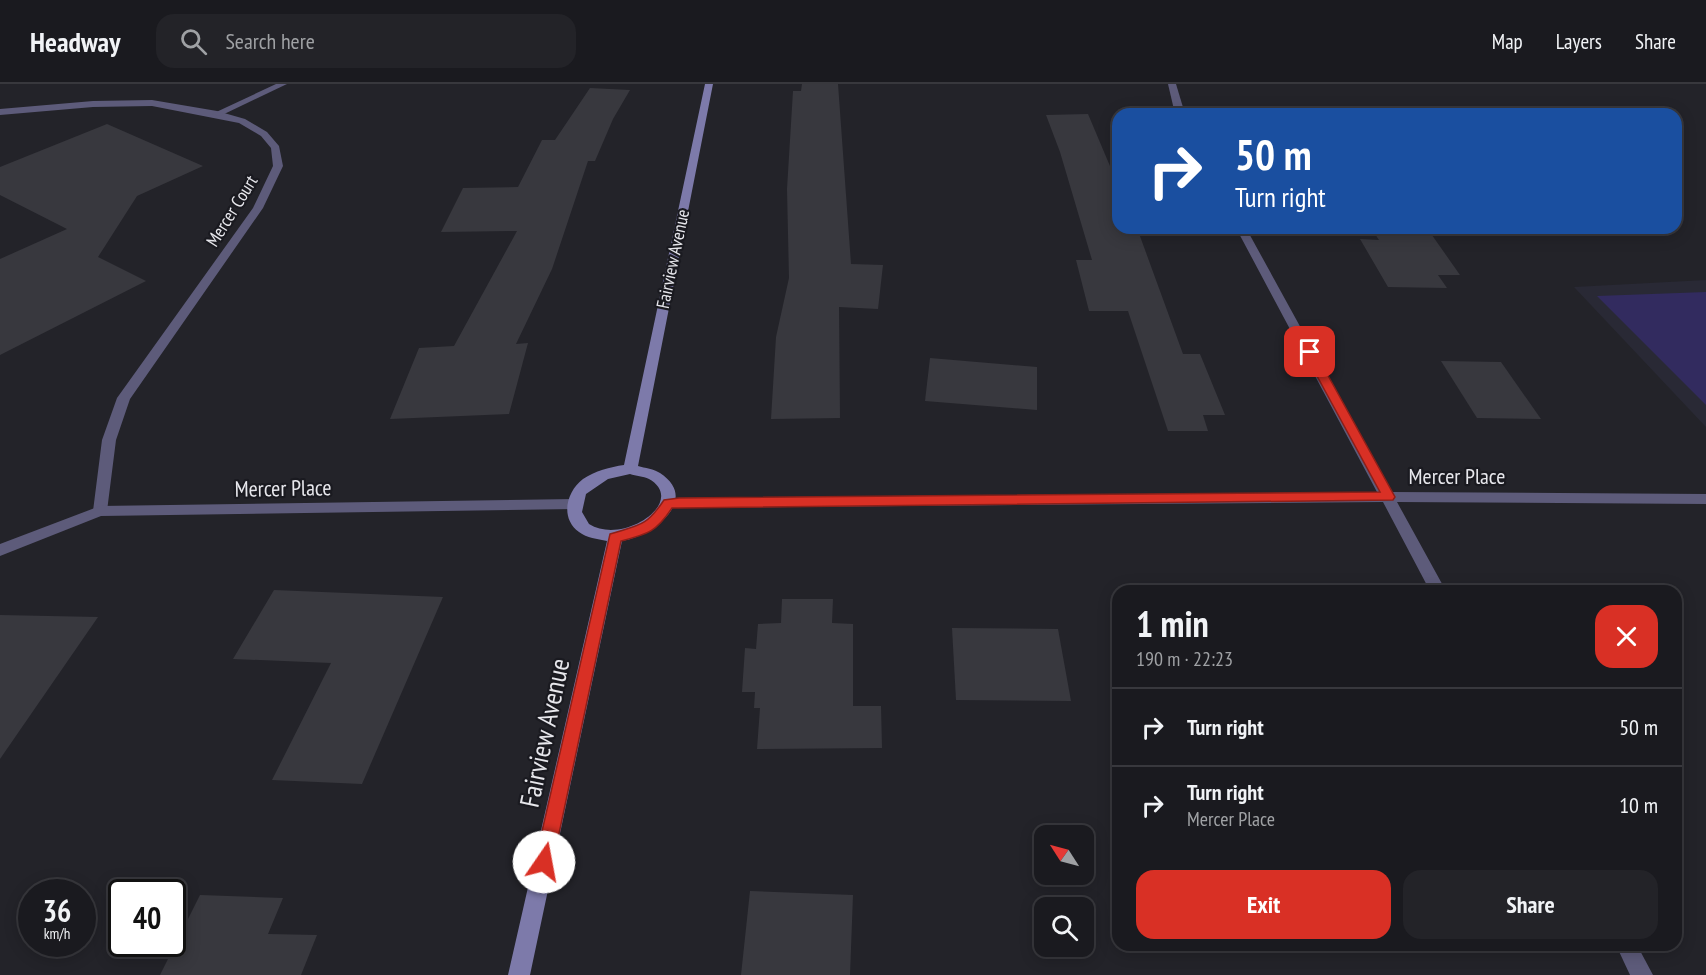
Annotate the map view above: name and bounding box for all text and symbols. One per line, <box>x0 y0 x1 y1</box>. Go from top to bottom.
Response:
search box <box>156 14 576 68</box>
text: Headway <box>30 23 120 60</box>
icon: search <box>177 25 210 58</box>
text: Search here <box>225 27 315 55</box>
text: Map <box>1492 28 1523 55</box>
text: Layers <box>1556 28 1602 55</box>
text: Share <box>1635 28 1676 55</box>
text: 50 m <box>1235 127 1312 182</box>
icon: right <box>1136 132 1214 210</box>
street label: Mercer Court <box>201 171 262 251</box>
text: Turn right <box>1235 180 1326 214</box>
street label: Fairview Avenue <box>651 207 694 311</box>
pin <box>1284 326 1335 377</box>
icon: arrive <box>1293 335 1326 368</box>
street label: Mercer Place <box>1409 462 1505 490</box>
street label: Mercer Place <box>234 473 332 503</box>
text: 1 min <box>1136 600 1209 647</box>
button: close <box>1595 605 1658 668</box>
text: 190 m · 22:23 <box>1136 646 1233 672</box>
street label: Fairview Avenue <box>512 655 576 810</box>
icon: right <box>1136 711 1169 744</box>
text: Turn right <box>1187 713 1264 741</box>
text: 50 m <box>1619 713 1658 741</box>
text: Turn right <box>1187 778 1264 806</box>
icon: right <box>1136 789 1169 822</box>
text: 10 m <box>1619 791 1658 819</box>
text: Mercer Place <box>1187 806 1275 832</box>
north arrow <box>1034 825 1094 885</box>
map controls <box>1034 825 1094 957</box>
position arrow <box>512 830 576 894</box>
button: Exit <box>1136 870 1391 939</box>
button: Share <box>1403 870 1658 939</box>
speed limit sign: 40 <box>108 879 186 957</box>
text: 36 <box>43 891 71 930</box>
button: search <box>1034 897 1094 957</box>
text: km/h <box>44 924 70 943</box>

